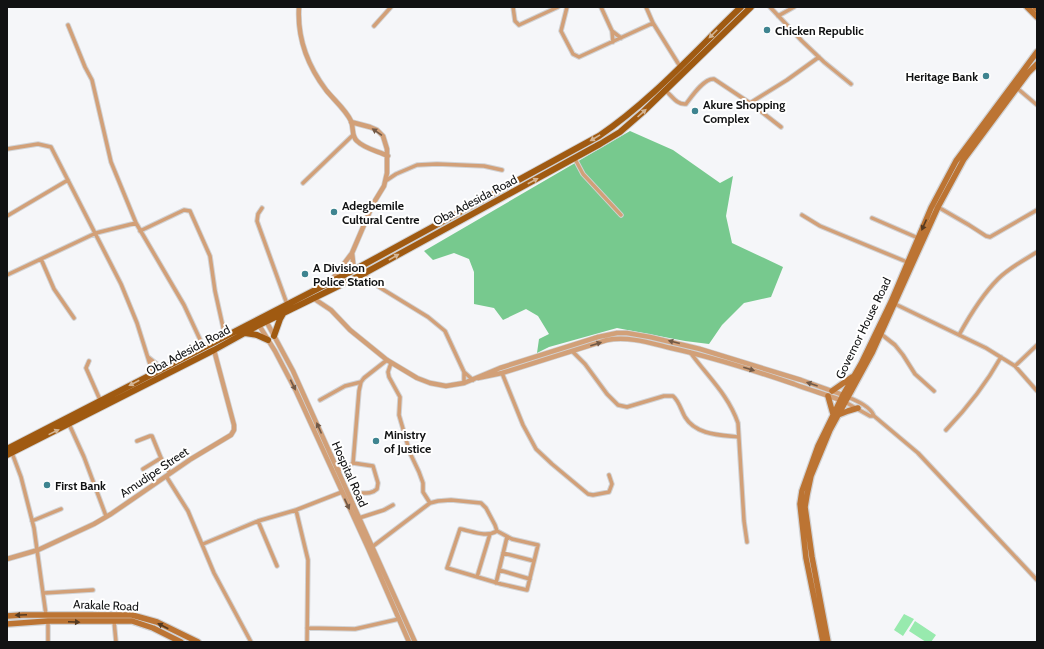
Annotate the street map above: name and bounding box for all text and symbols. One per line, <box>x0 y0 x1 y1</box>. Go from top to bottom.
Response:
place label: Chicken Republic <box>775 23 864 38</box>
marker: Chicken Republic <box>762 25 772 35</box>
one-way arrow <box>708 29 718 39</box>
place label: Heritage Bank <box>906 69 978 84</box>
marker: Heritage Bank <box>981 71 991 81</box>
place label: Akure Shopping Complex <box>703 97 785 126</box>
marker: Akure Shopping Complex <box>690 106 700 116</box>
one-way arrow <box>637 108 648 117</box>
one-way arrow <box>372 128 383 136</box>
one-way arrow <box>589 135 601 142</box>
street label: Oba Adesida Road <box>430 172 520 228</box>
one-way arrow <box>527 178 538 184</box>
place label: Adegbemile Cultural Centre <box>342 198 419 227</box>
marker: Adegbemile Cultural Centre <box>329 207 339 217</box>
one-way arrow <box>921 219 927 230</box>
one-way arrow <box>388 253 400 260</box>
place label: A Division Police Station <box>313 260 384 289</box>
marker: A Division Police Station <box>300 269 310 279</box>
street label: Governor House Road <box>832 275 894 381</box>
street label: Oba Adesida Road <box>143 322 233 378</box>
one-way arrow <box>668 339 680 345</box>
one-way arrow <box>590 341 602 347</box>
one-way arrow <box>744 366 756 372</box>
one-way arrow <box>128 380 140 387</box>
one-way arrow <box>290 380 296 391</box>
one-way arrow <box>806 380 818 386</box>
one-way arrow <box>316 422 322 433</box>
place label: Ministry of Justice <box>384 427 431 456</box>
one-way arrow <box>49 429 60 435</box>
marker: Ministry of Justice <box>371 436 381 446</box>
street label: Hospital Road <box>329 439 371 509</box>
street label: Amudipe Street <box>117 443 191 501</box>
place label: First Bank <box>55 478 106 493</box>
marker: First Bank <box>42 480 52 490</box>
one-way arrow <box>344 498 350 509</box>
street label: Arakale Road <box>73 596 139 614</box>
one-way arrow <box>15 612 27 619</box>
one-way arrow <box>68 618 80 625</box>
one-way arrow <box>157 622 169 629</box>

